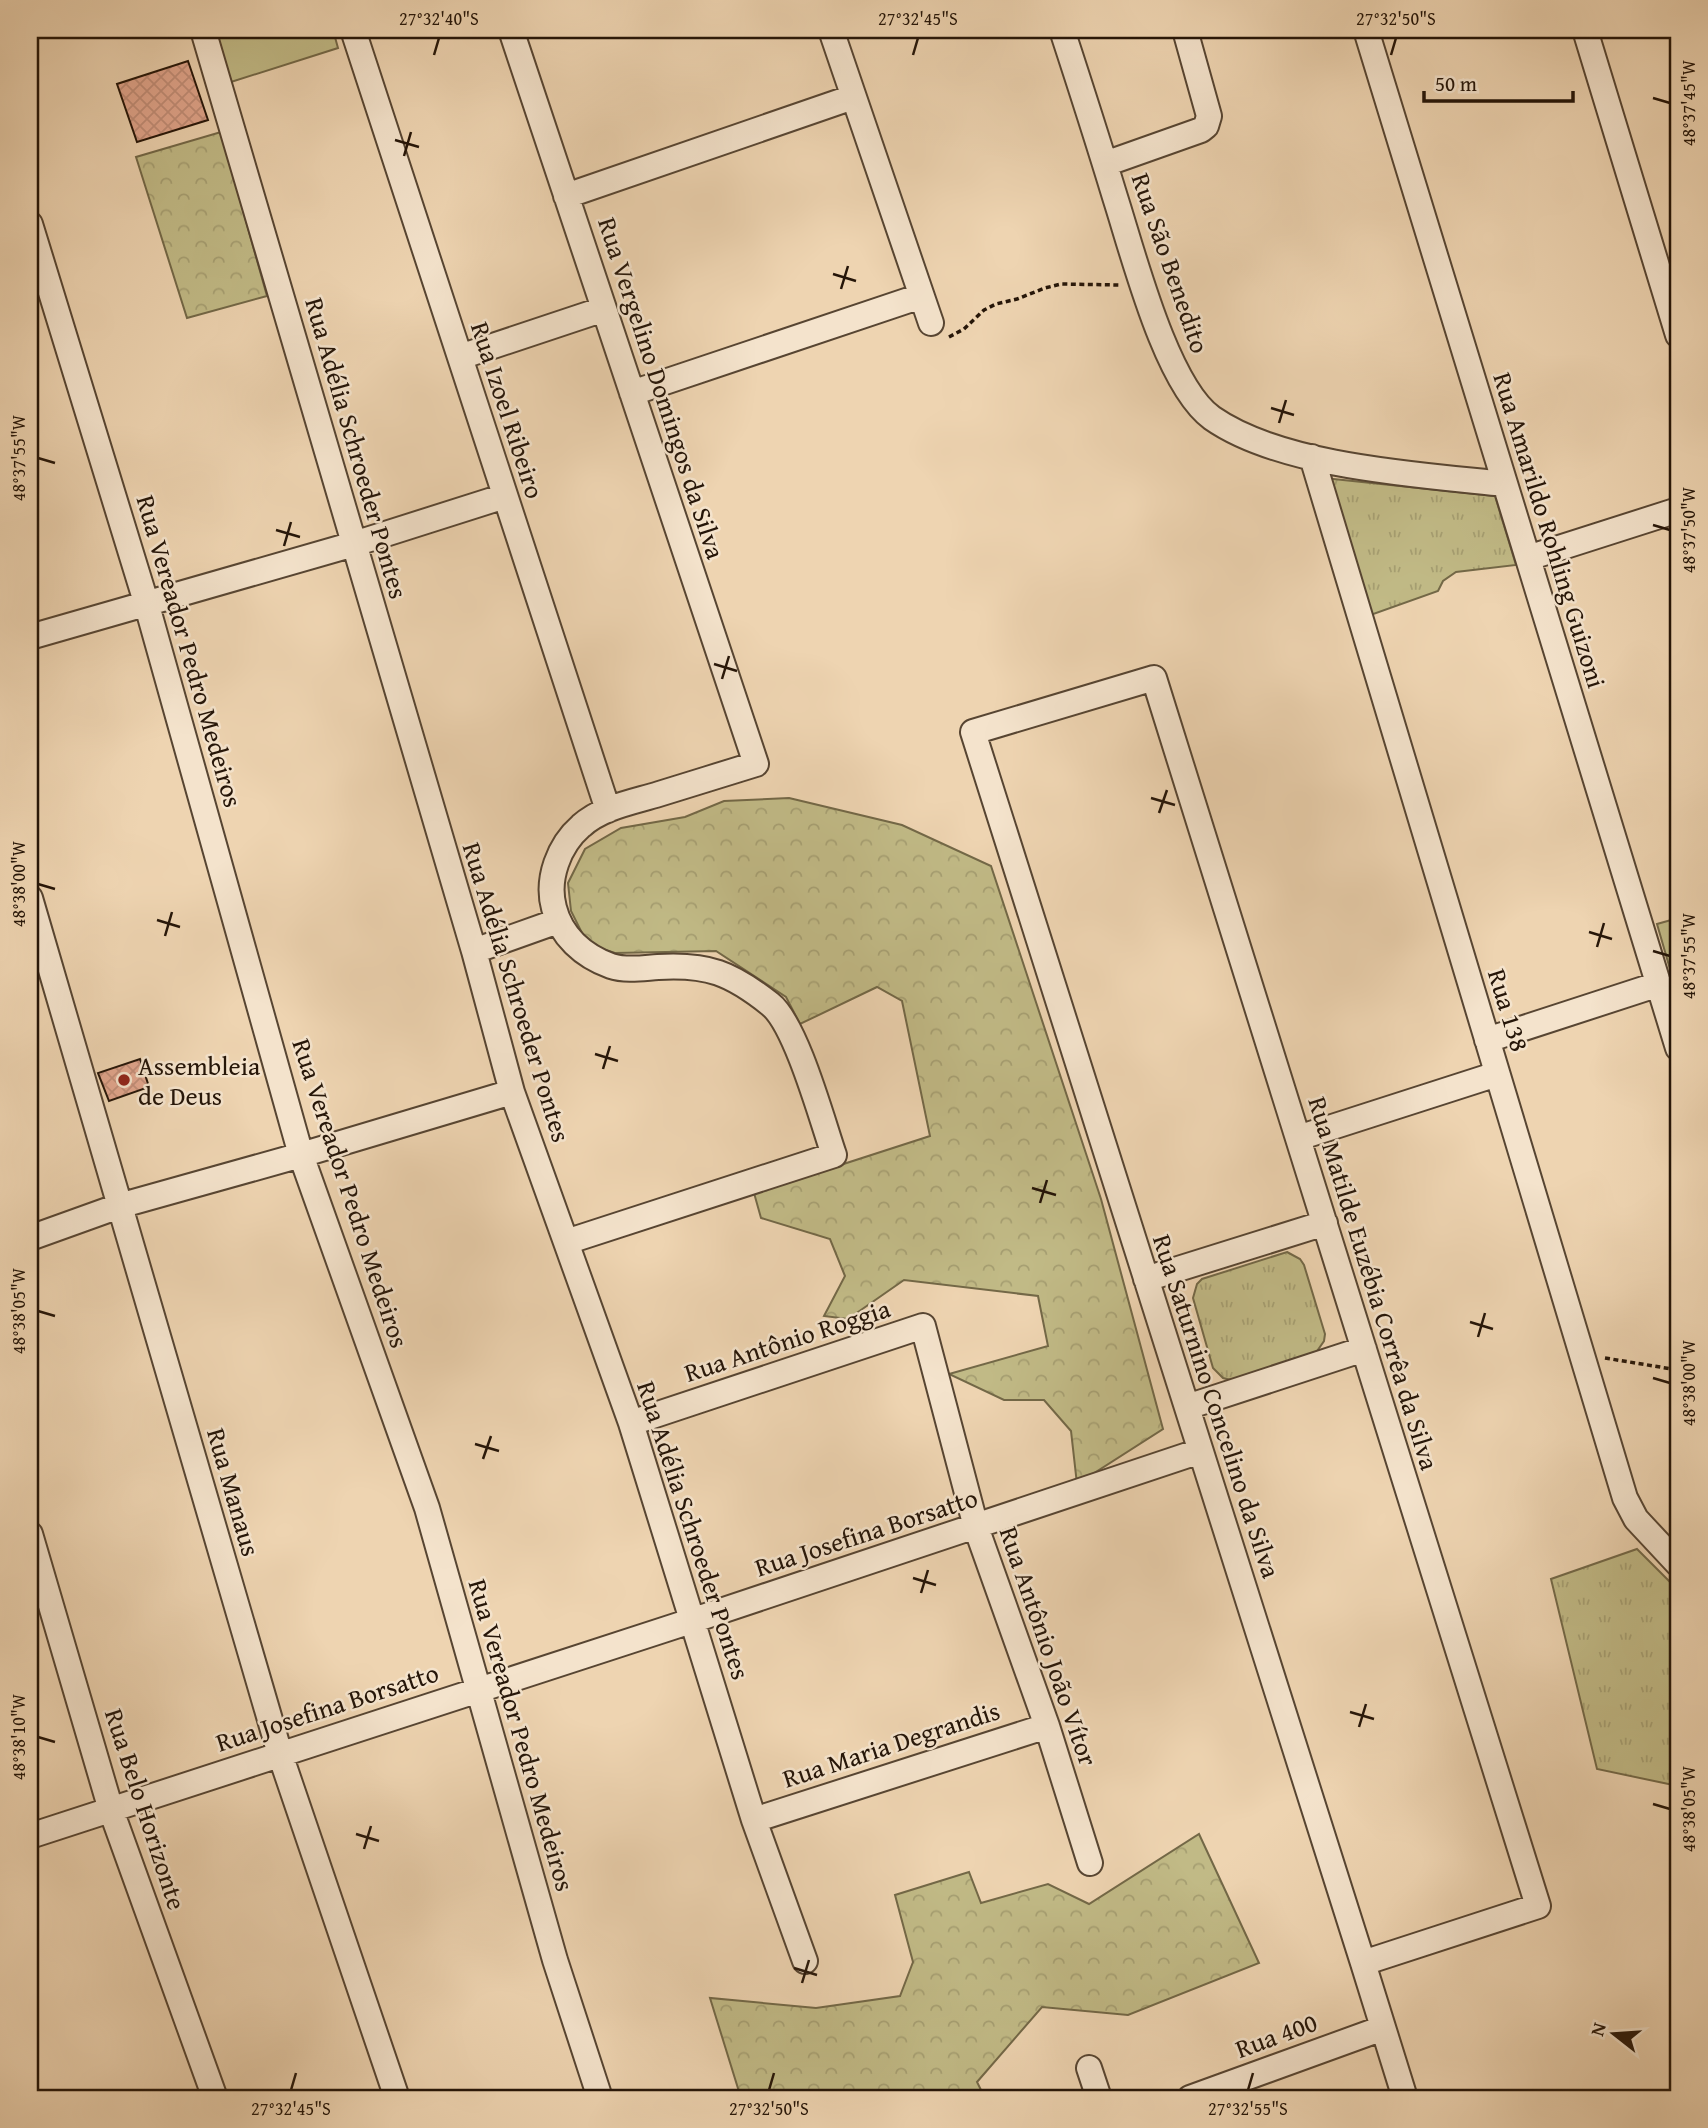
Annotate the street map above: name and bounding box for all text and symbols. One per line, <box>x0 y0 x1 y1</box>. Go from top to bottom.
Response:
text: 27°32'40"S <box>399 5 479 32</box>
text: 27°32'45"S <box>878 5 958 32</box>
text: 27°32'50"S <box>1356 5 1436 32</box>
text: 48°37'45"W <box>1675 59 1702 146</box>
scale bar <box>1424 60 1573 104</box>
text: 50 m <box>1435 68 1477 99</box>
street label: Rua São Benedito <box>1122 168 1220 358</box>
street label: Rua Vergelino Domingos da Silva <box>588 212 736 565</box>
street label: Rua Adélia Schroeder Pontes <box>295 293 419 603</box>
street label: Rua Izoel Ribeiro <box>461 317 555 503</box>
street label: Rua Amarildo Rohling Guizoni <box>1483 367 1617 693</box>
text: 48°37'55"W <box>5 414 32 501</box>
text: 48°37'50"W <box>1675 486 1702 573</box>
street label: Rua Vereador Pedro Medeiros <box>127 490 253 812</box>
street label: Rua Adélia Schroeder Pontes <box>453 837 581 1147</box>
text: 48°38'00"W <box>5 840 32 927</box>
text: 48°37'55"W <box>1675 912 1702 999</box>
street label: Rua 138 <box>1478 964 1540 1056</box>
street label: Rua Vereador Pedro Medeiros <box>282 1033 420 1353</box>
place label: Assembleia de Deus <box>138 1046 261 1115</box>
marker: Assembleia de Deus <box>116 1072 132 1088</box>
street label: Rua Matilde Euzébia Corrêa da Silva <box>1299 1091 1450 1475</box>
street label: Rua Saturnino Concelino da Silva <box>1143 1229 1291 1584</box>
text: 48°38'05"W <box>5 1267 32 1354</box>
street label: Rua Antônio Roggia <box>679 1288 896 1392</box>
text: 48°38'00"W <box>1675 1339 1702 1426</box>
street label: Rua Adélia Schroeder Pontes <box>627 1376 761 1684</box>
street label: Rua Manaus <box>197 1423 271 1561</box>
street label: Rua Josefina Borsatto <box>750 1478 982 1586</box>
street label: Rua Antônio João Vítor <box>990 1521 1108 1771</box>
street label: Rua Vereador Pedro Medeiros <box>459 1574 585 1896</box>
street label: Rua Josefina Borsatto <box>211 1653 443 1761</box>
street label: Rua Maria Degrandis <box>777 1690 1005 1798</box>
text: 48°38'10"W <box>5 1693 32 1780</box>
street label: Rua Belo Horizonte <box>95 1703 197 1915</box>
text: 48°38'05"W <box>1675 1765 1702 1852</box>
north arrow <box>1578 1998 1648 2068</box>
street label: Rua 400 <box>1230 2002 1322 2068</box>
text: N <box>1582 2019 1613 2039</box>
text: 27°32'45"S <box>251 2095 331 2122</box>
text: 27°32'50"S <box>729 2095 809 2122</box>
text: 27°32'55"S <box>1208 2095 1288 2122</box>

